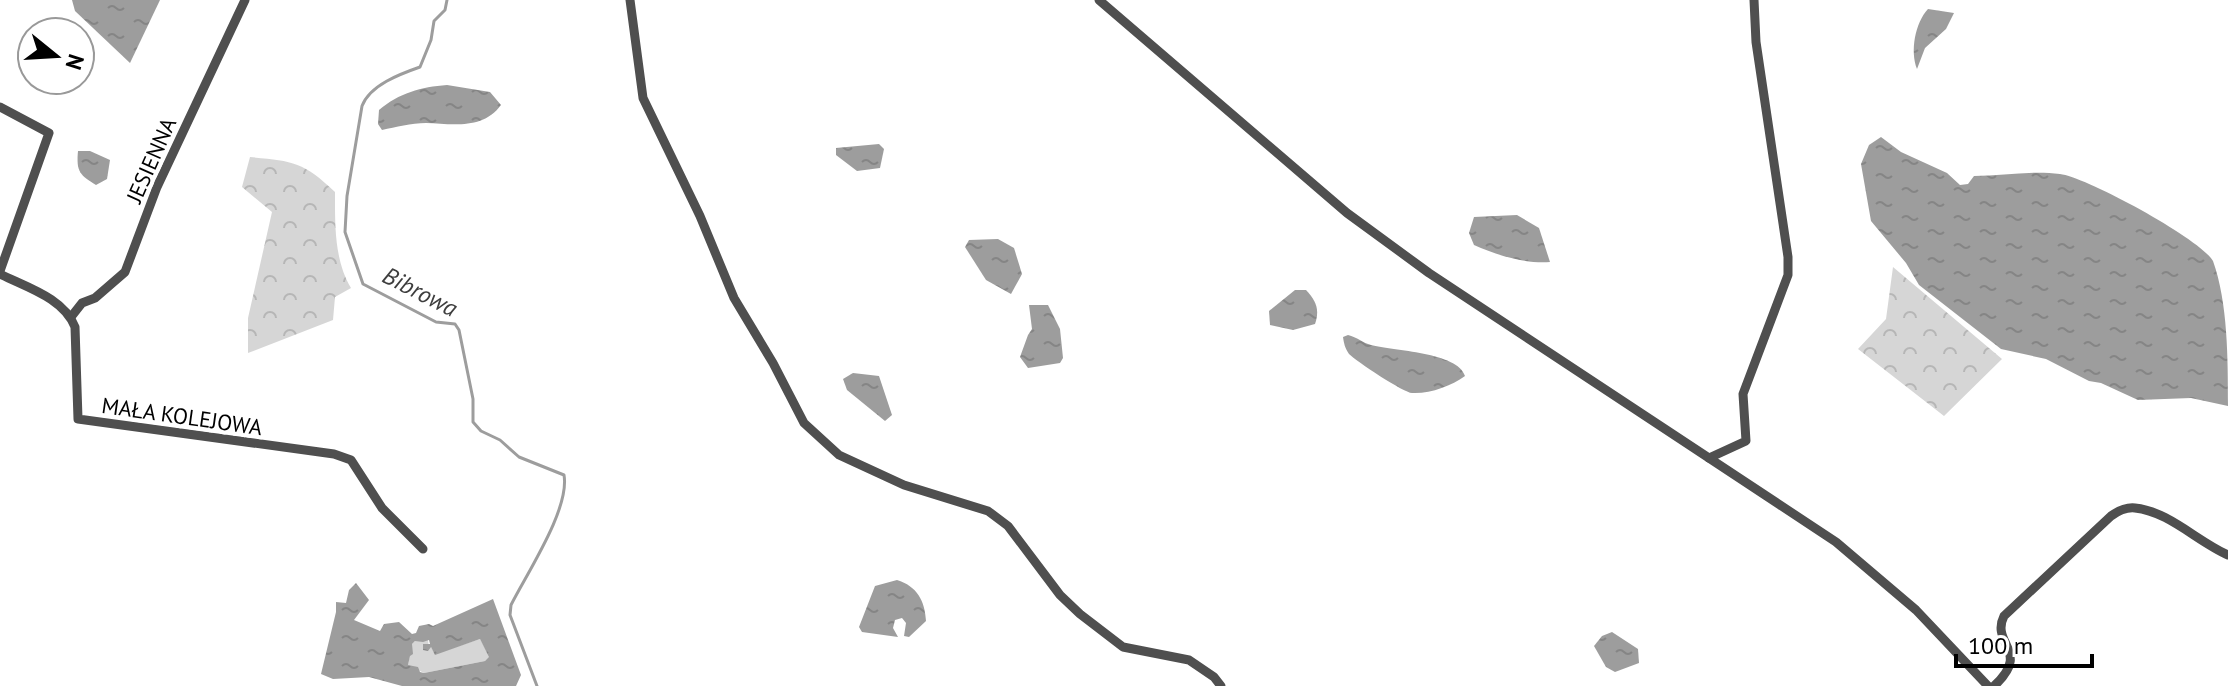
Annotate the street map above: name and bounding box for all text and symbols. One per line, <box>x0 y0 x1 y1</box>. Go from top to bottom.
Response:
north arrow <box>16 16 96 96</box>
text: N <box>59 51 91 73</box>
street label: JESIENNA <box>119 113 182 208</box>
water label: Bibrowa <box>378 260 463 324</box>
street label: MAŁA KOLEJOWA <box>100 391 264 441</box>
scale bar <box>1956 618 2092 668</box>
text: 100 m <box>1968 630 2033 661</box>

